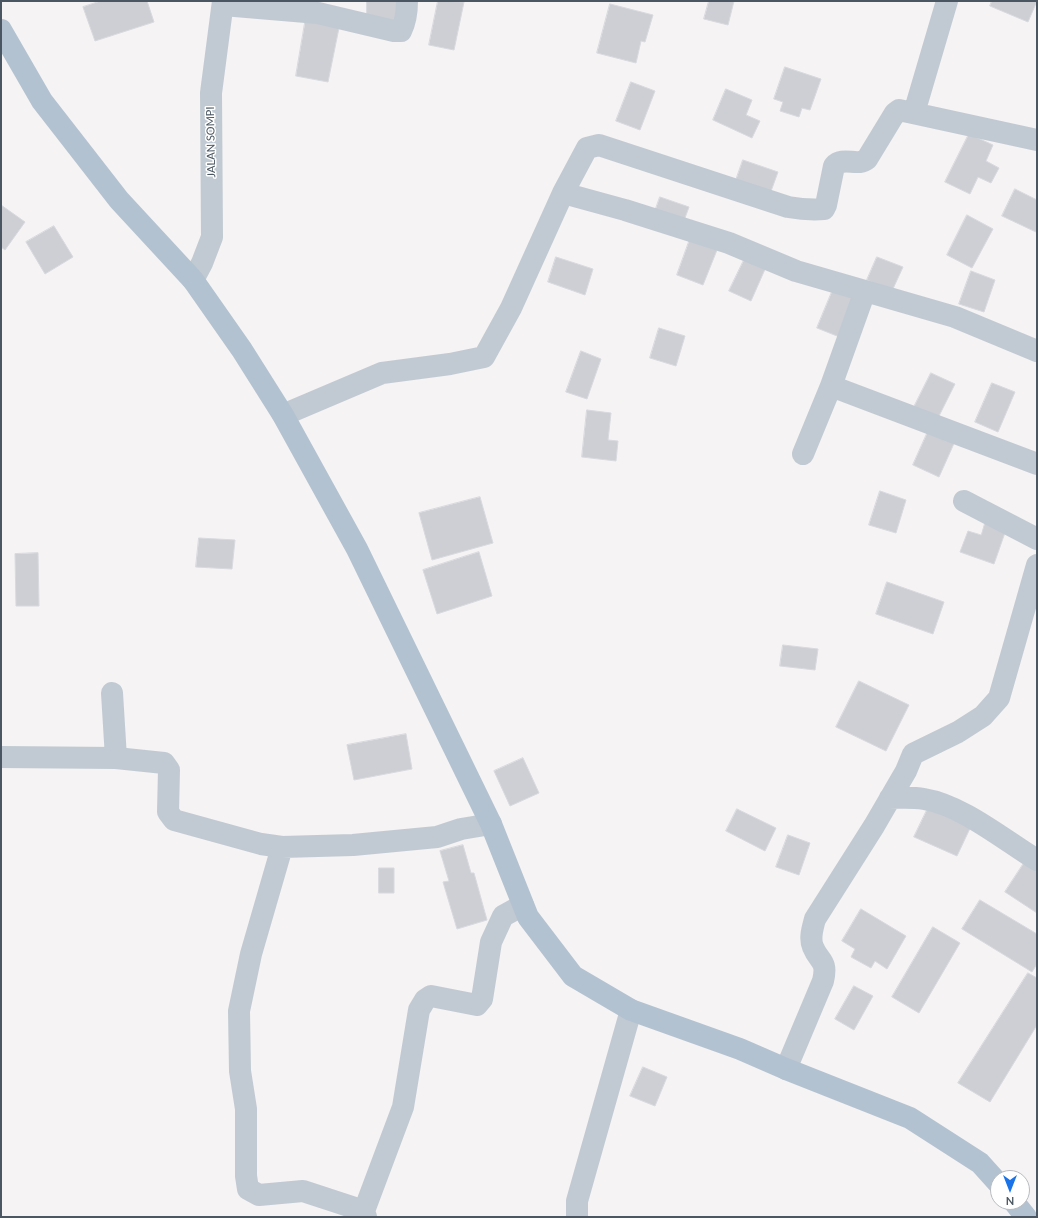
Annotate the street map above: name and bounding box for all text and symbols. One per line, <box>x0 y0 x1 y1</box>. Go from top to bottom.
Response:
street label: JALAN SOMPI <box>204 106 218 178</box>
north arrow <box>990 1170 1030 1210</box>
text: N <box>1006 1195 1014 1208</box>

